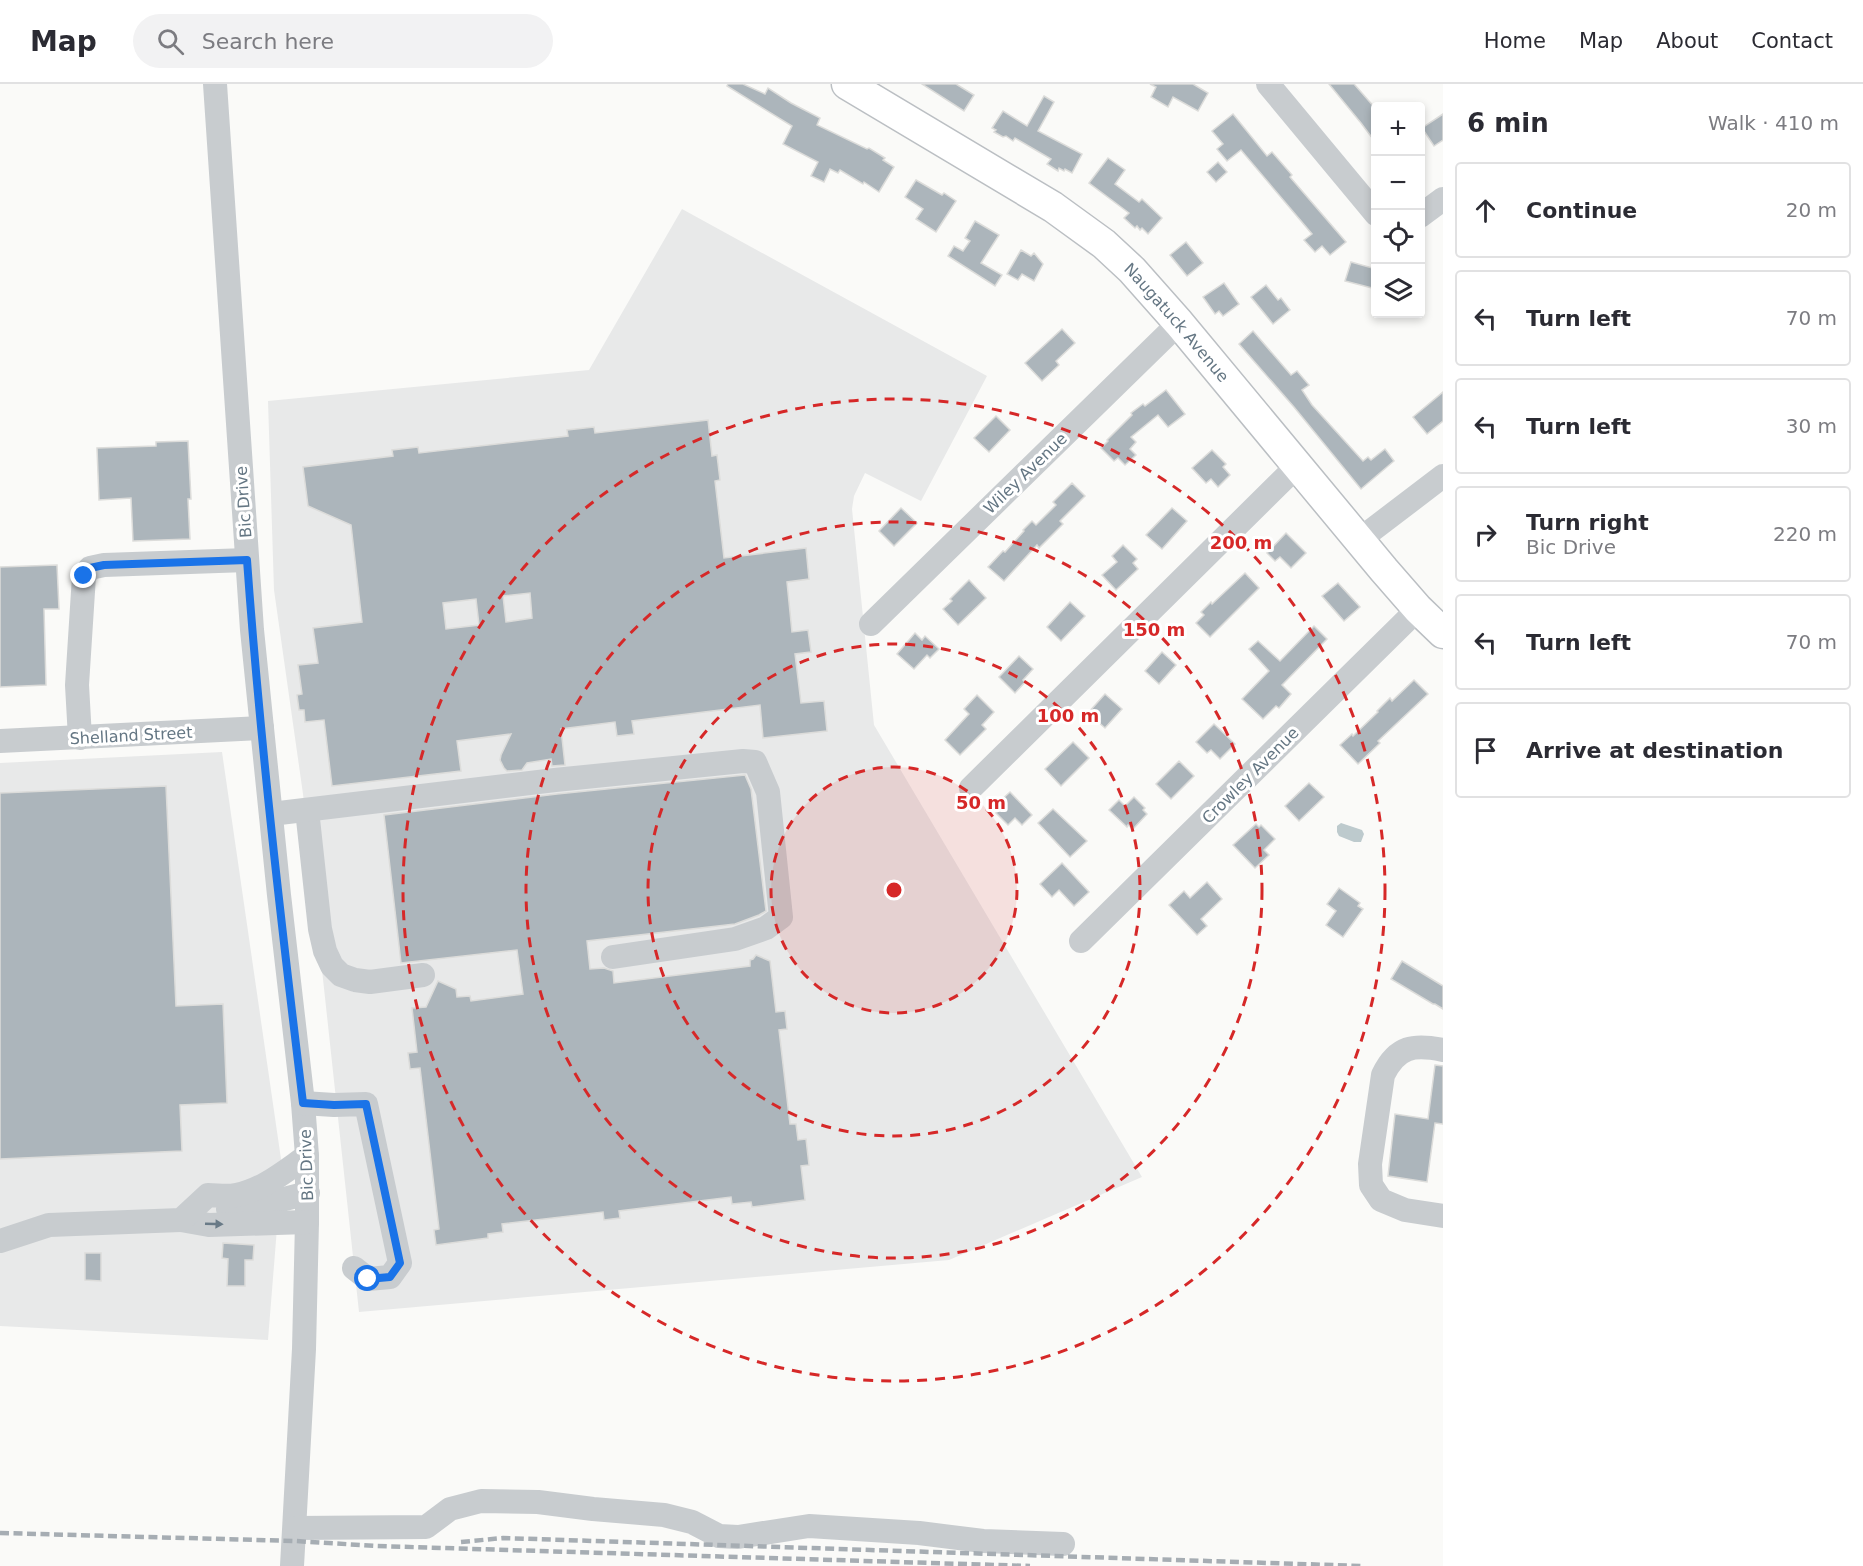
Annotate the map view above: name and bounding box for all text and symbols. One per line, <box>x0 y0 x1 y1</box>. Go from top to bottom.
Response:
search box <box>133 14 553 68</box>
text: Map <box>30 25 97 58</box>
icon: search <box>154 25 187 58</box>
text: Search here <box>202 29 334 54</box>
text: Home <box>1484 29 1546 53</box>
text: Map <box>1579 29 1623 53</box>
text: About <box>1656 29 1718 53</box>
text: Contact <box>1751 29 1833 53</box>
map controls <box>1371 102 1425 318</box>
button: + <box>1371 102 1425 156</box>
text: 6 min <box>1467 108 1549 138</box>
text: Walk · 410 m <box>1708 111 1839 135</box>
button: − <box>1371 156 1425 210</box>
icon: ahead <box>1469 194 1502 227</box>
text: Continue <box>1526 198 1637 223</box>
text: 20 m <box>1786 198 1837 222</box>
button: locate <box>1371 210 1425 264</box>
street label: Naugatuck Avenue <box>1120 259 1233 386</box>
button: layers <box>1371 264 1425 318</box>
icon: left <box>1469 302 1502 335</box>
text: Turn left <box>1526 306 1631 331</box>
text: 70 m <box>1786 306 1837 330</box>
icon: left <box>1469 410 1502 443</box>
text: Turn left <box>1526 414 1631 439</box>
text: 30 m <box>1786 414 1837 438</box>
street label: Wiley Avenue <box>980 429 1071 518</box>
street label: Bic Drive <box>232 465 255 539</box>
text: Turn right <box>1526 510 1649 535</box>
icon: right <box>1469 518 1502 551</box>
text: 220 m <box>1773 522 1837 546</box>
text: 200 m <box>1210 532 1272 553</box>
text: Bic Drive <box>1526 535 1616 559</box>
route end <box>70 562 96 588</box>
text: 150 m <box>1123 619 1185 640</box>
icon: left <box>1469 626 1502 659</box>
text: Turn left <box>1526 630 1631 655</box>
text: 70 m <box>1786 630 1837 654</box>
text: 100 m <box>1037 705 1099 726</box>
street label: Shelland Street <box>69 723 193 748</box>
street label: Crowley Avenue <box>1198 723 1303 828</box>
icon: arrive <box>1469 734 1502 767</box>
text: Arrive at destination <box>1526 738 1783 763</box>
text: 50 m <box>956 792 1006 813</box>
centre of rings <box>884 880 904 900</box>
street label: Bic Drive <box>296 1129 317 1201</box>
one-way arrow <box>205 1220 224 1229</box>
route start <box>354 1265 380 1291</box>

